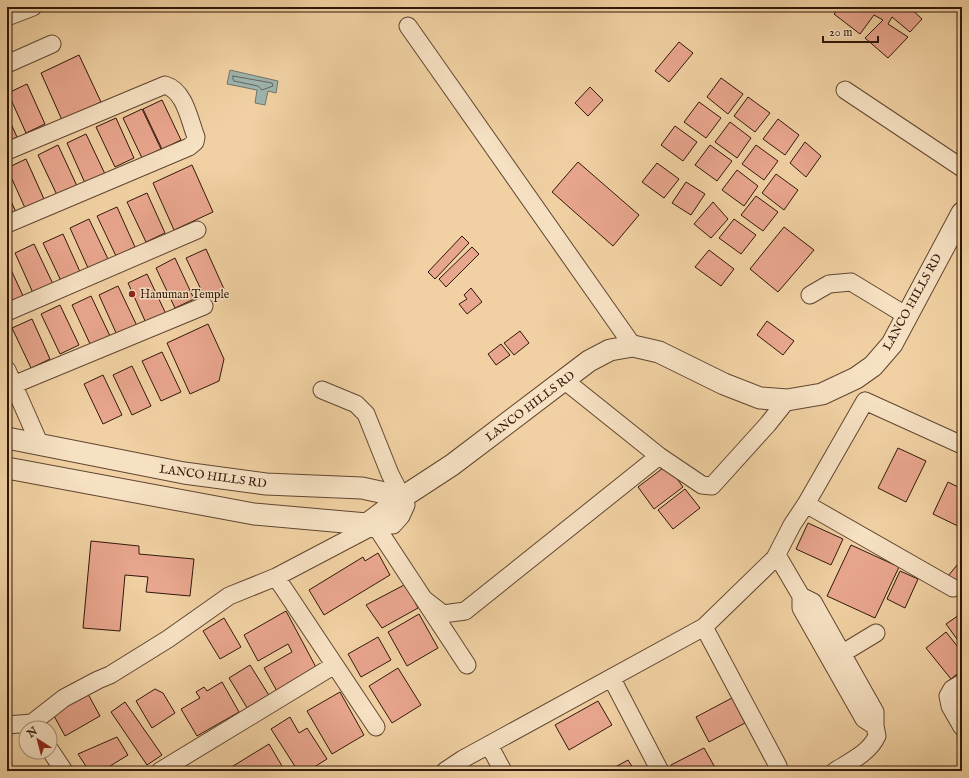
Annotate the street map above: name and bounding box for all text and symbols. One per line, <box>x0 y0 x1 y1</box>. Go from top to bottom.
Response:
scale bar <box>823 18 878 44</box>
text: 20 m <box>829 25 852 40</box>
street label: LANCO HILLS RD <box>880 251 945 353</box>
place label: Hanuman Temple <box>140 287 230 303</box>
marker: Hanuman Temple <box>127 289 137 299</box>
street label: LANCO HILLS RD <box>483 368 578 445</box>
street label: LANCO HILLS RD <box>158 462 268 491</box>
north arrow <box>18 720 58 760</box>
text: N <box>24 724 41 742</box>

